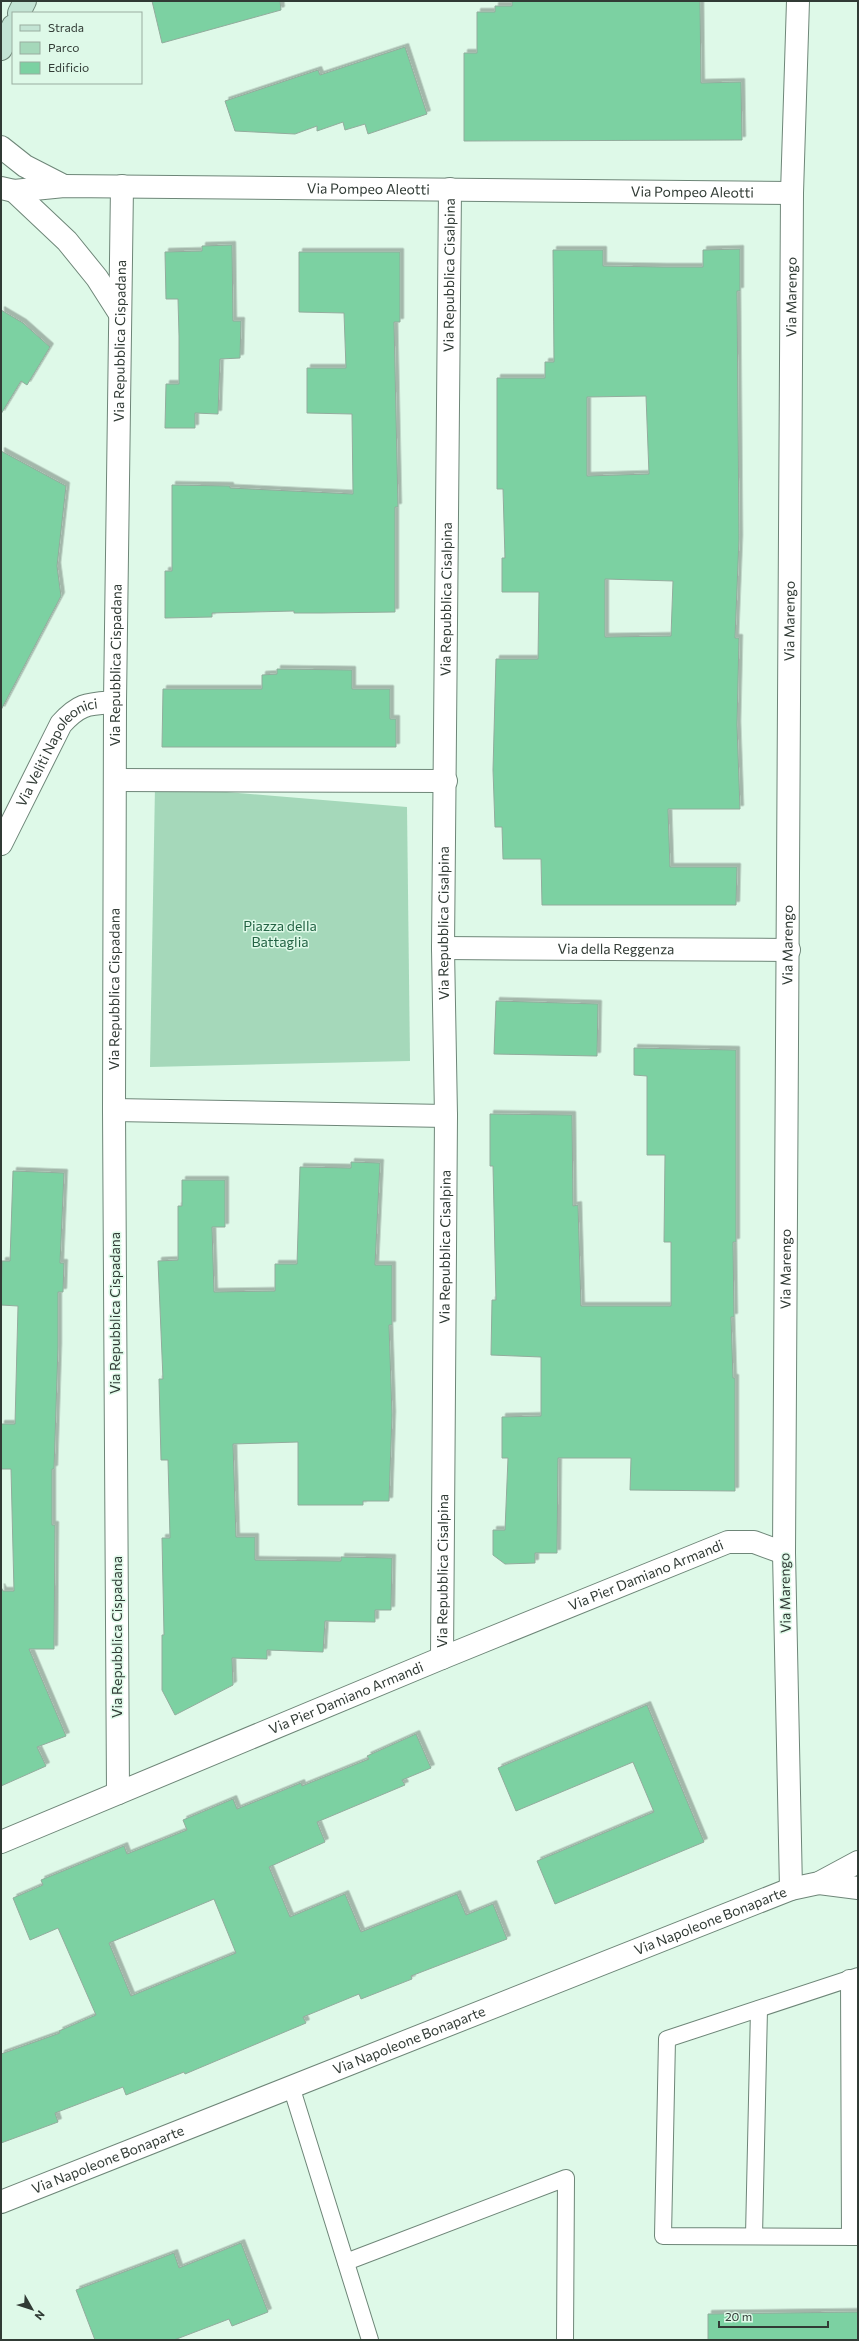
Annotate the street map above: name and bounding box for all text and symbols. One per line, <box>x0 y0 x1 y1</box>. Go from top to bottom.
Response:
legend <box>12 12 142 84</box>
text: Strada <box>48 20 84 34</box>
text: Parco <box>48 40 80 54</box>
text: Edificio <box>48 60 89 74</box>
street label: Via Pompeo Aleotti <box>307 179 430 198</box>
street label: Via Pompeo Aleotti <box>631 182 754 201</box>
street label: Via Repubblica Cisalpina <box>439 198 458 352</box>
street label: Via Marengo <box>782 257 800 337</box>
street label: Via Repubblica Cispadana <box>110 260 129 422</box>
street label: Via Repubblica Cisalpina <box>437 522 455 676</box>
street label: Via Marengo <box>780 581 798 661</box>
street label: Via Repubblica Cispadana <box>106 584 125 746</box>
street label: Via Veliti Napoleonici <box>12 694 98 809</box>
street label: Via Repubblica Cisalpina <box>434 846 452 1000</box>
street label: Via Marengo <box>778 905 796 985</box>
street label: Via Repubblica Cispadana <box>105 908 122 1070</box>
park label: Piazza della Battaglia <box>243 917 317 950</box>
street label: Via della Reggenza <box>557 940 675 957</box>
street label: Via Repubblica Cisalpina <box>435 1170 454 1324</box>
street label: Via Marengo <box>776 1229 794 1309</box>
street label: Via Repubblica Cispadana <box>106 1232 123 1394</box>
street label: Via Repubblica Cisalpina <box>433 1494 451 1648</box>
street label: Via Pier Damiano Armandi <box>566 1536 726 1614</box>
street label: Via Marengo <box>775 1553 794 1633</box>
street label: Via Repubblica Cispadana <box>108 1556 125 1718</box>
street label: Via Pier Damiano Armandi <box>266 1658 426 1737</box>
street label: Via Napoleone Bonaparte <box>632 1883 789 1958</box>
street label: Via Napoleone Bonaparte <box>330 2002 488 2078</box>
street label: Via Napoleone Bonaparte <box>29 2121 186 2197</box>
north arrow <box>12 2289 52 2329</box>
scale bar <box>719 2303 828 2329</box>
text: N <box>33 2308 48 2323</box>
text: 20 m <box>725 2309 752 2323</box>

